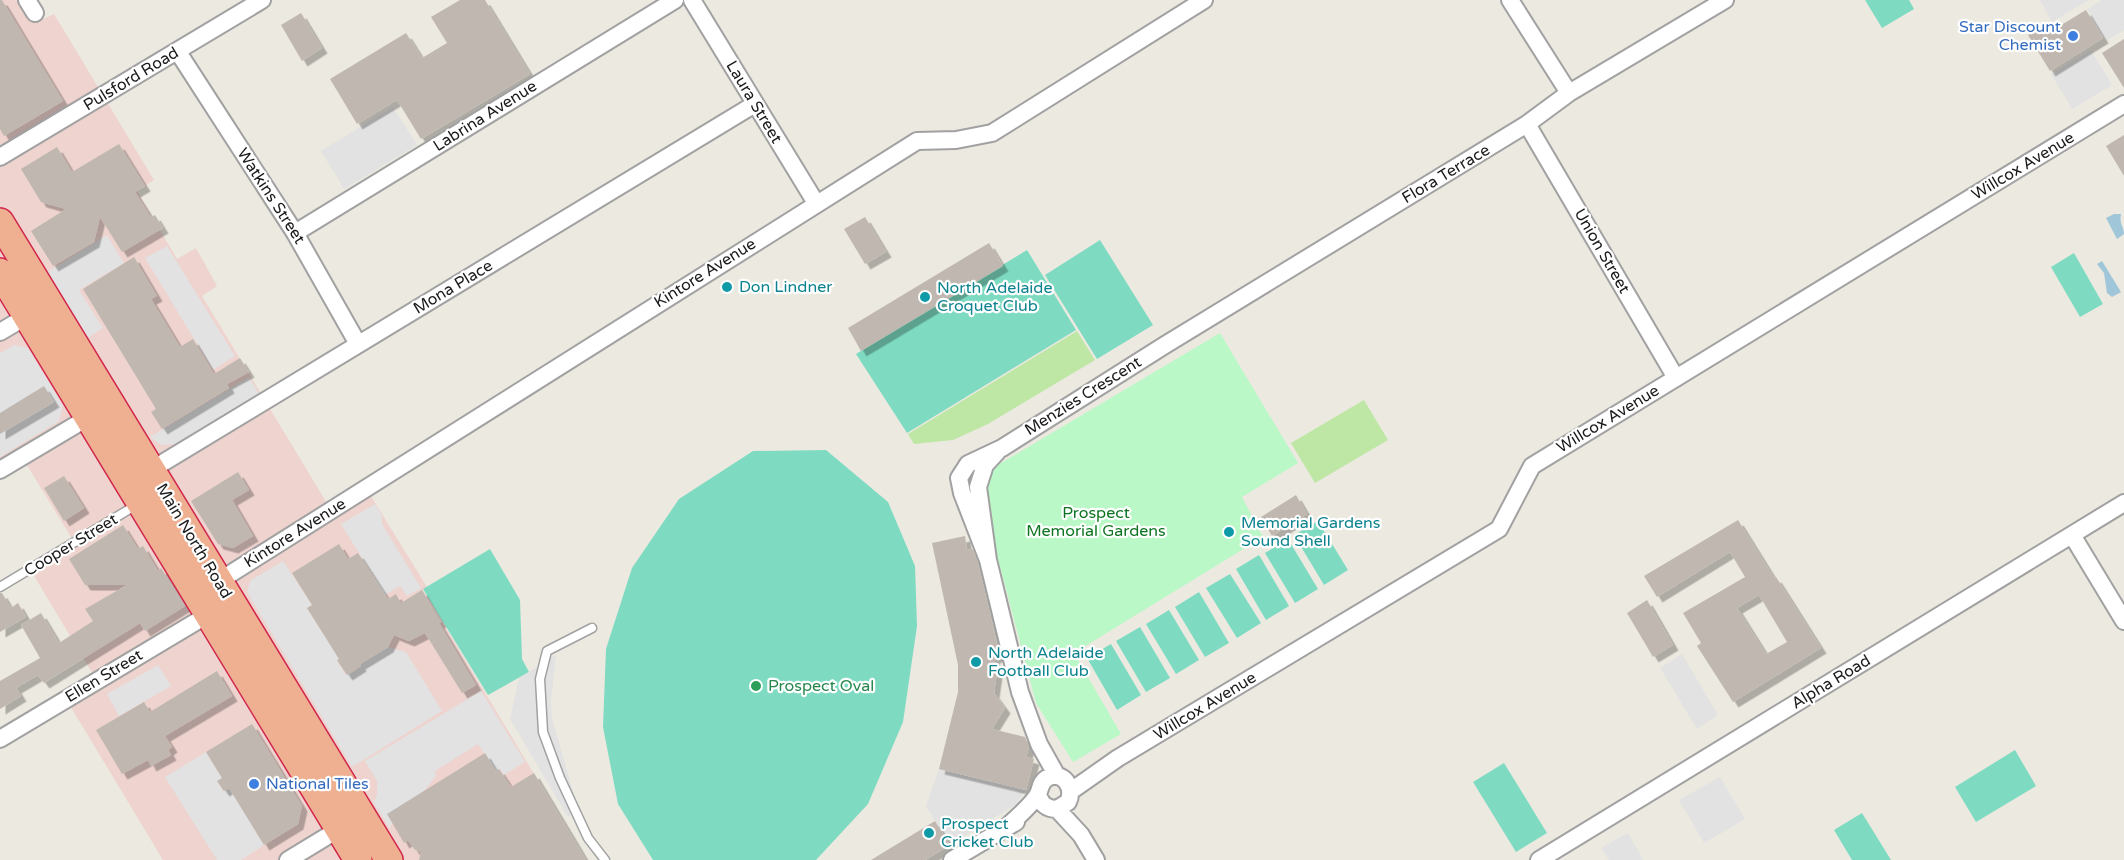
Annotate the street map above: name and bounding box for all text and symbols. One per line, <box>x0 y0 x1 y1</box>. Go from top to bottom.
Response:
place label: Star Discount Chemist <box>1959 17 2061 55</box>
marker: Star Discount Chemist <box>2066 29 2080 43</box>
street label: Pulsford Road <box>80 43 182 115</box>
street label: Laura Street <box>722 57 786 147</box>
street label: Labrina Avenue <box>429 76 541 156</box>
street label: Willcox Avenue <box>1968 128 2078 204</box>
street label: Flora Terrace <box>1398 140 1494 208</box>
street label: Watkins Street <box>233 144 309 248</box>
street label: Union Street <box>1570 205 1634 297</box>
street label: Kintore Avenue <box>650 234 760 312</box>
street label: Mona Place <box>410 256 496 318</box>
place label: Don Lindner <box>739 277 833 297</box>
place label: North Adelaide Croquet Club <box>937 278 1053 316</box>
marker: Don Lindner <box>720 280 734 294</box>
marker: North Adelaide Croquet Club <box>918 290 932 304</box>
street label: Menzies Crescent <box>1021 352 1145 440</box>
street label: Willcox Avenue <box>1553 381 1663 457</box>
street label: Main North Road <box>152 480 236 602</box>
street label: Kintore Avenue <box>240 494 350 572</box>
park label: Prospect Memorial Gardens <box>1026 503 1166 541</box>
street label: Cooper Street <box>21 509 121 581</box>
place label: Memorial Gardens Sound Shell <box>1241 513 1381 551</box>
marker: Memorial Gardens Sound Shell <box>1222 525 1236 539</box>
place label: North Adelaide Football Club <box>988 643 1104 681</box>
street label: Ellen Street <box>62 645 146 707</box>
street label: Alpha Road <box>1788 651 1874 713</box>
marker: North Adelaide Football Club <box>969 655 983 669</box>
street label: Willcox Avenue <box>1150 668 1260 744</box>
place label: Prospect Oval <box>768 676 874 696</box>
marker: Prospect Oval <box>749 679 763 693</box>
place label: National Tiles <box>266 774 369 794</box>
marker: National Tiles <box>247 777 261 791</box>
place label: Prospect Cricket Club <box>941 814 1034 852</box>
marker: Prospect Cricket Club <box>922 826 936 840</box>

